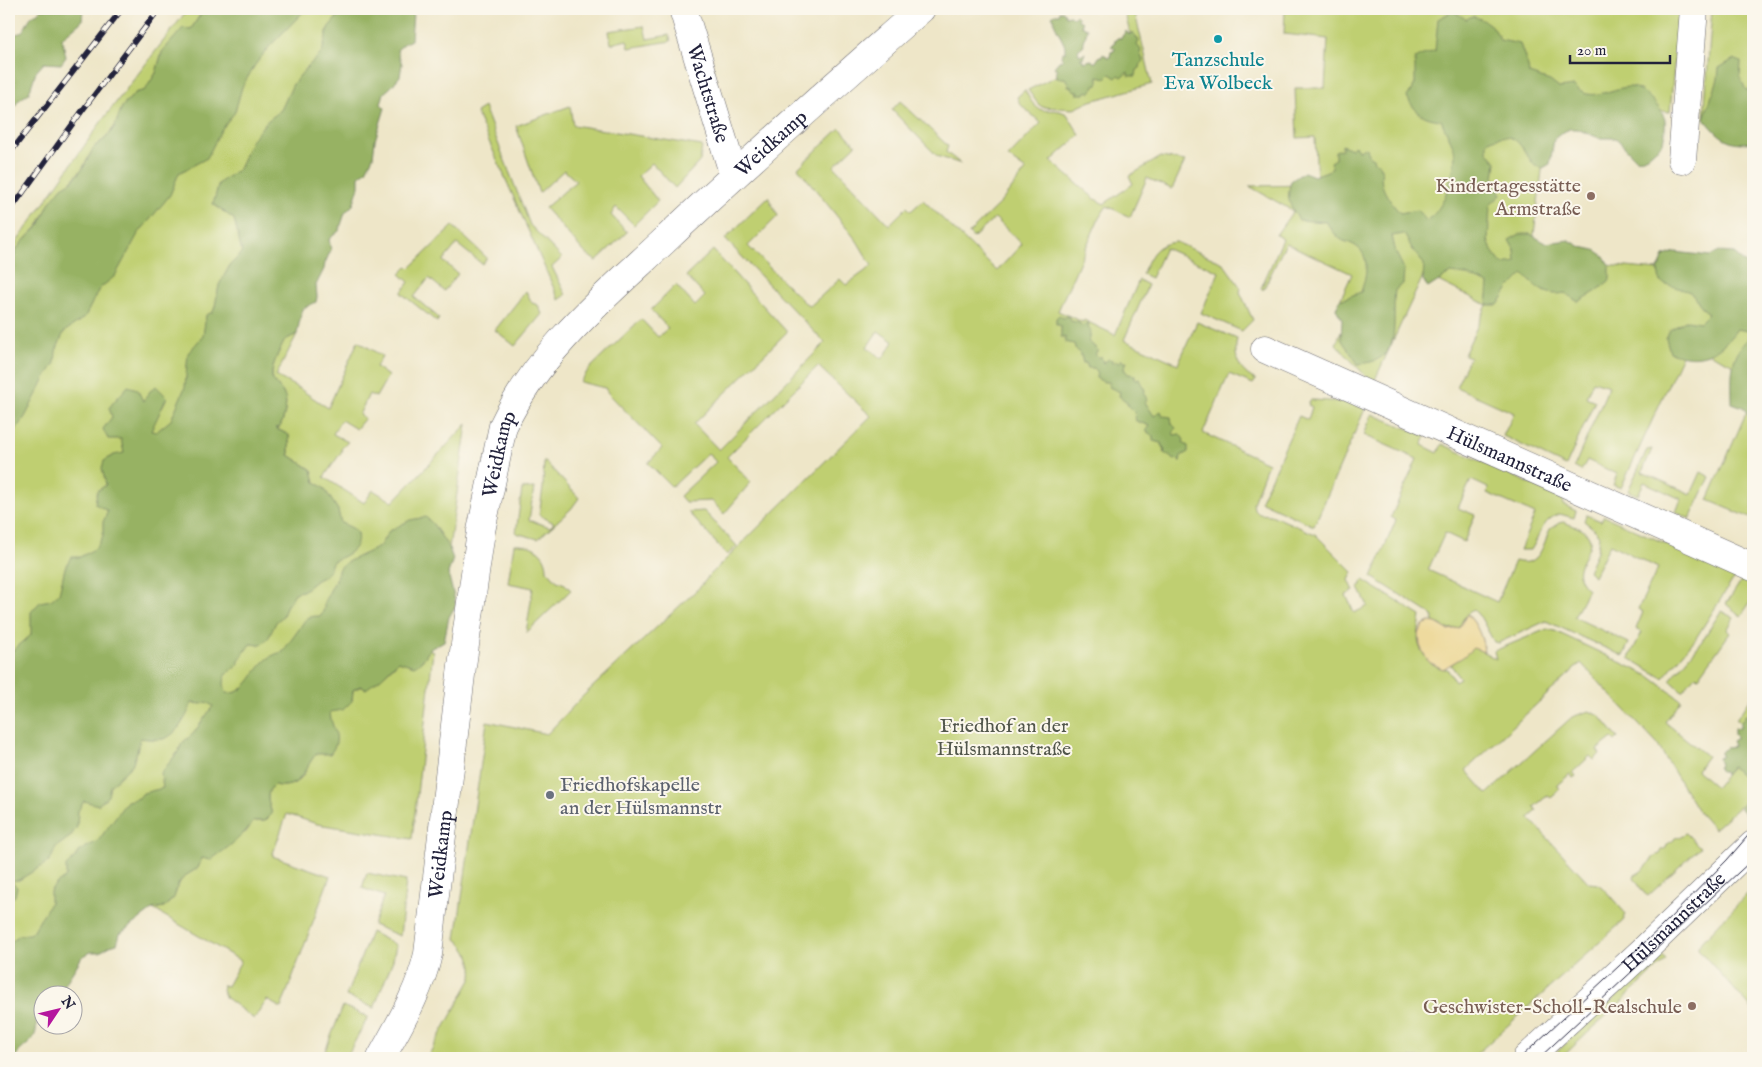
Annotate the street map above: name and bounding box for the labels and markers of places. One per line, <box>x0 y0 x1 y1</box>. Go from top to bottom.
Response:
marker: Tanzschule Eva Wolbeck <box>1212 33 1224 45</box>
place label: Tanzschule Eva Wolbeck <box>1164 48 1273 96</box>
place label: Kindertagesstätte Armstraße <box>1435 174 1581 222</box>
marker: Kindertagesstätte Armstraße <box>1585 190 1597 202</box>
place label: Friedhofskapelle an der Hülsmannstr <box>560 773 722 821</box>
marker: Friedhofskapelle an der Hülsmannstr <box>544 789 556 801</box>
place label: Geschwister-Scholl-Realschule <box>1423 995 1682 1020</box>
marker: Geschwister-Scholl-Realschule <box>1686 1000 1698 1012</box>

